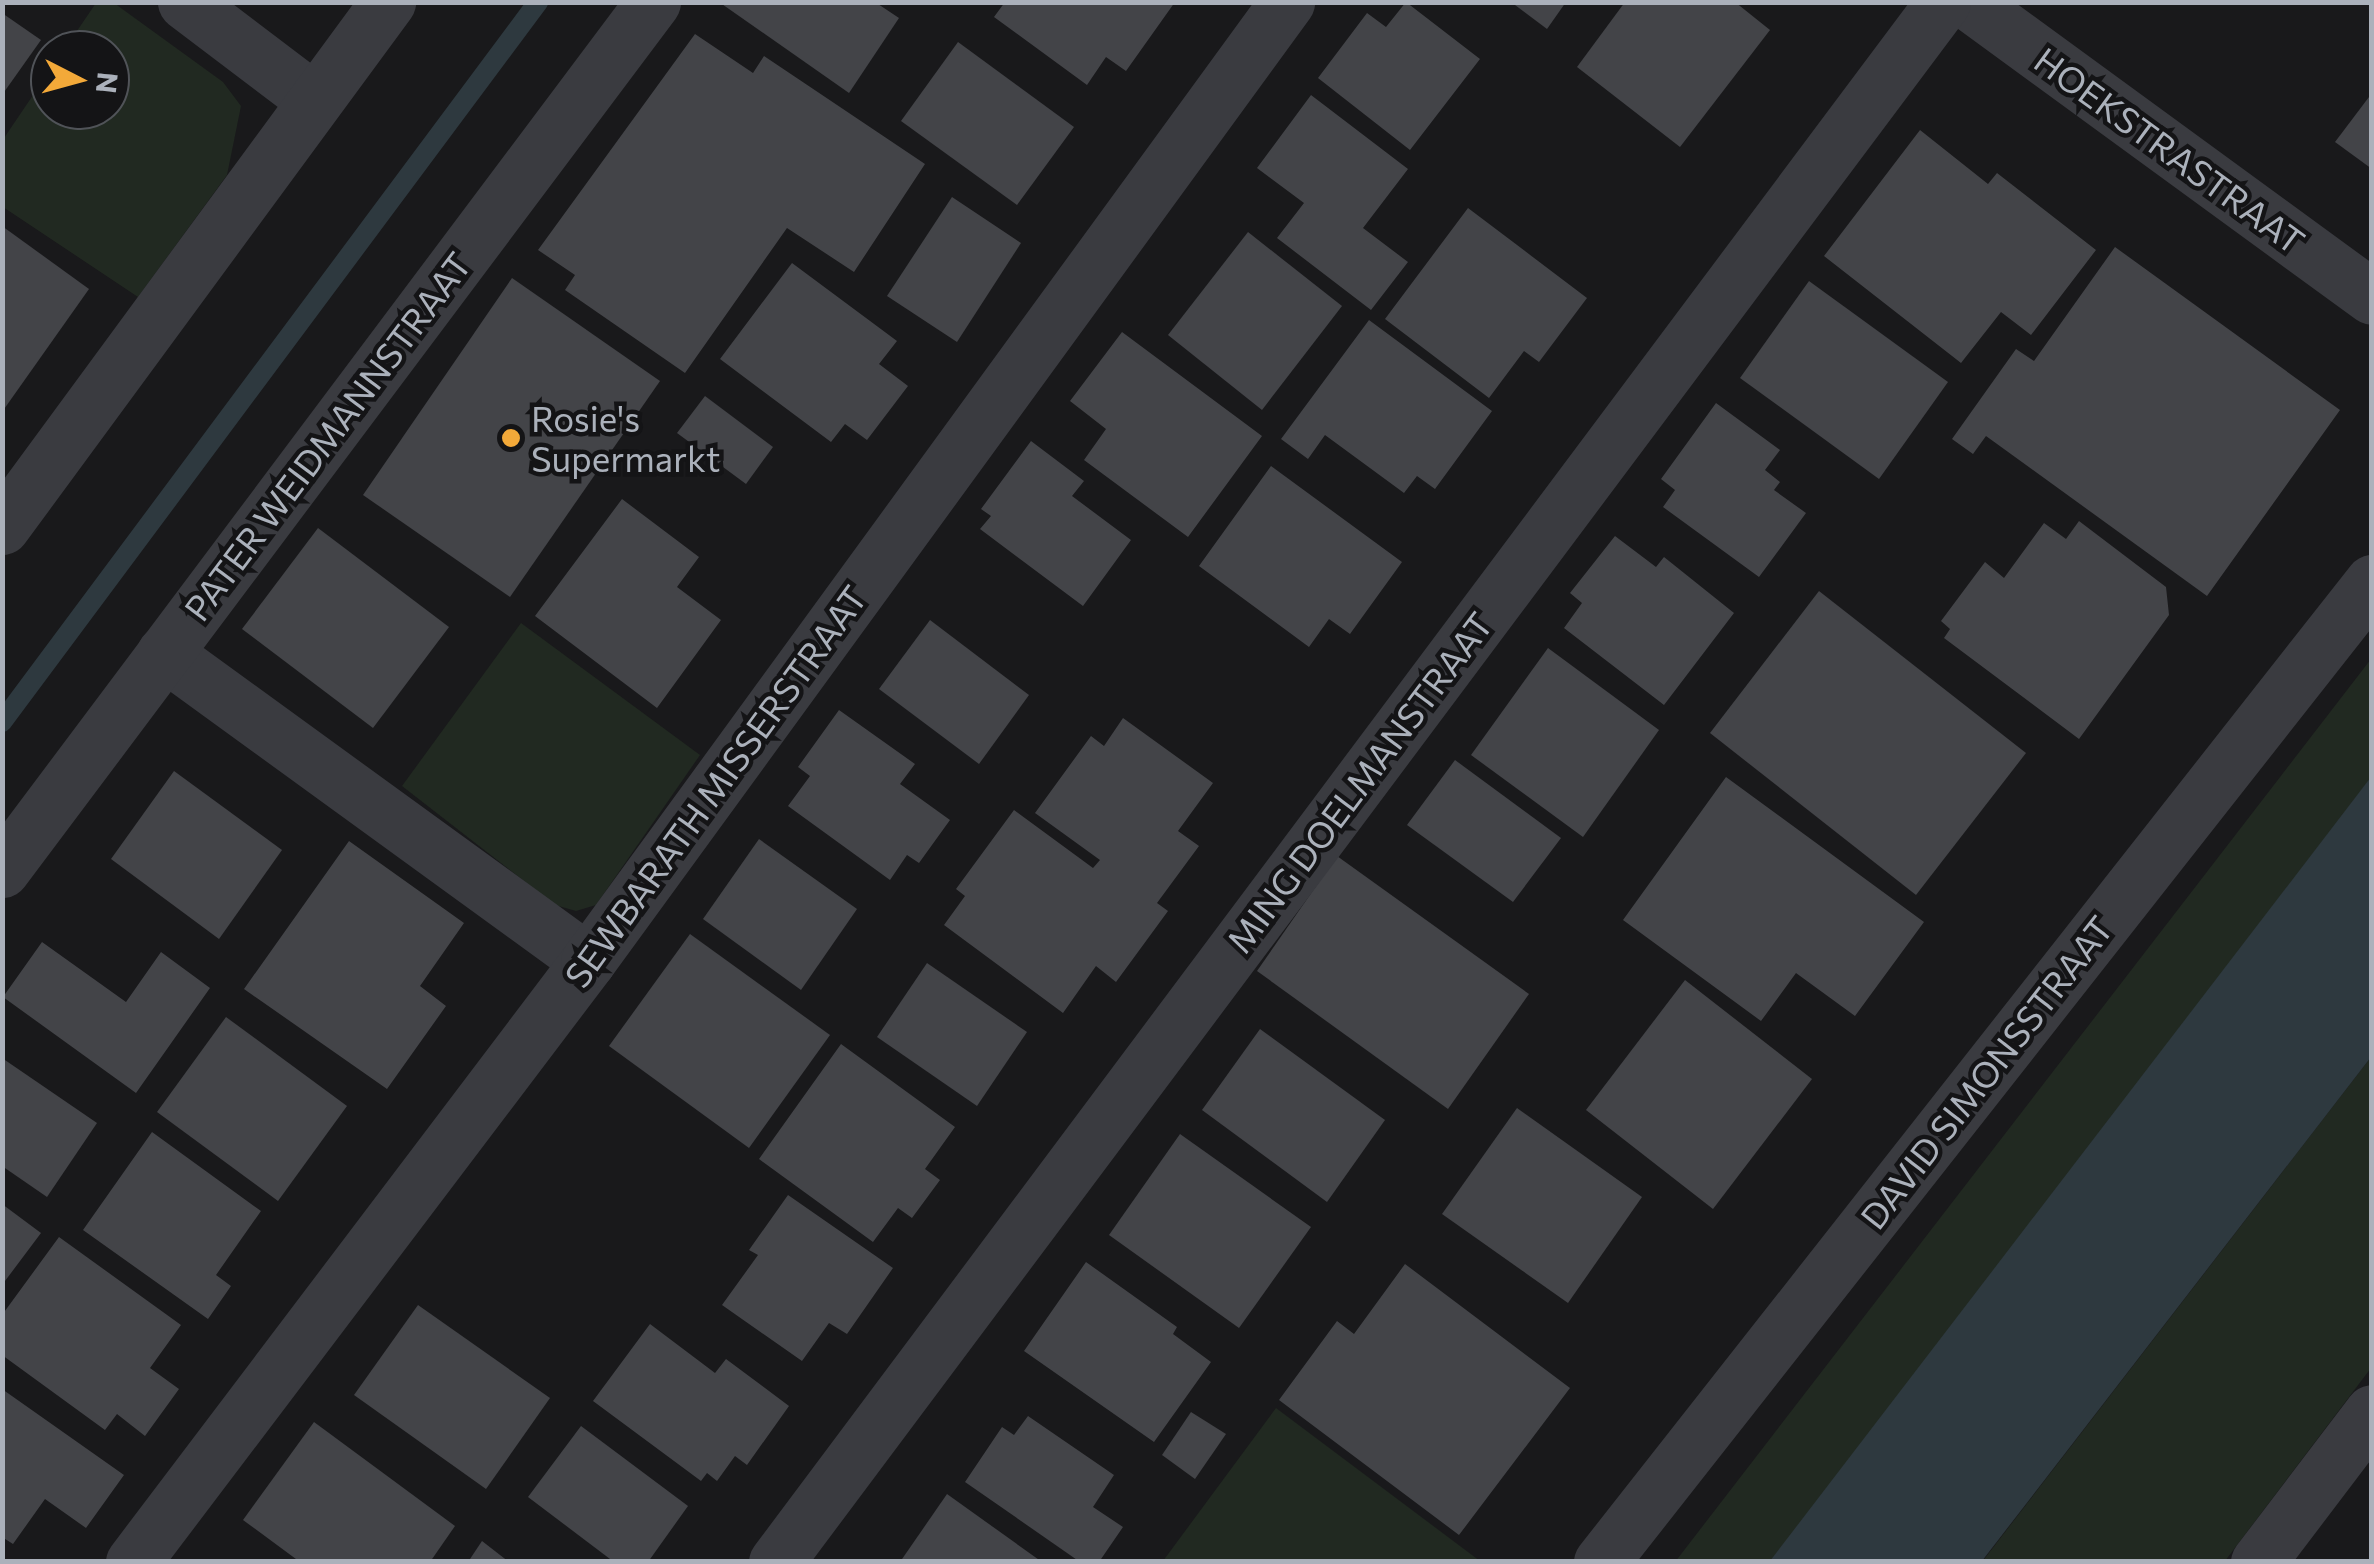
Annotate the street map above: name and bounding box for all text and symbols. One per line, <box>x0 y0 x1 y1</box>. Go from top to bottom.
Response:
north arrow <box>30 30 130 130</box>
street label: HOEKSTRASTRAAT <box>2027 38 2313 262</box>
text: N <box>90 71 126 95</box>
street label: PATER WEIDMANNSTRAAT <box>175 244 479 628</box>
place label: Rosie's Supermarkt <box>531 397 720 479</box>
marker: Rosie's Supermarkt <box>500 427 522 449</box>
street label: SEWBARATH MISSERSTRAAT <box>555 577 875 995</box>
street label: MING DOELMANSTRAAT <box>1217 604 1501 960</box>
street label: DAVID SIMONSSTRAAT <box>1851 907 2121 1237</box>

